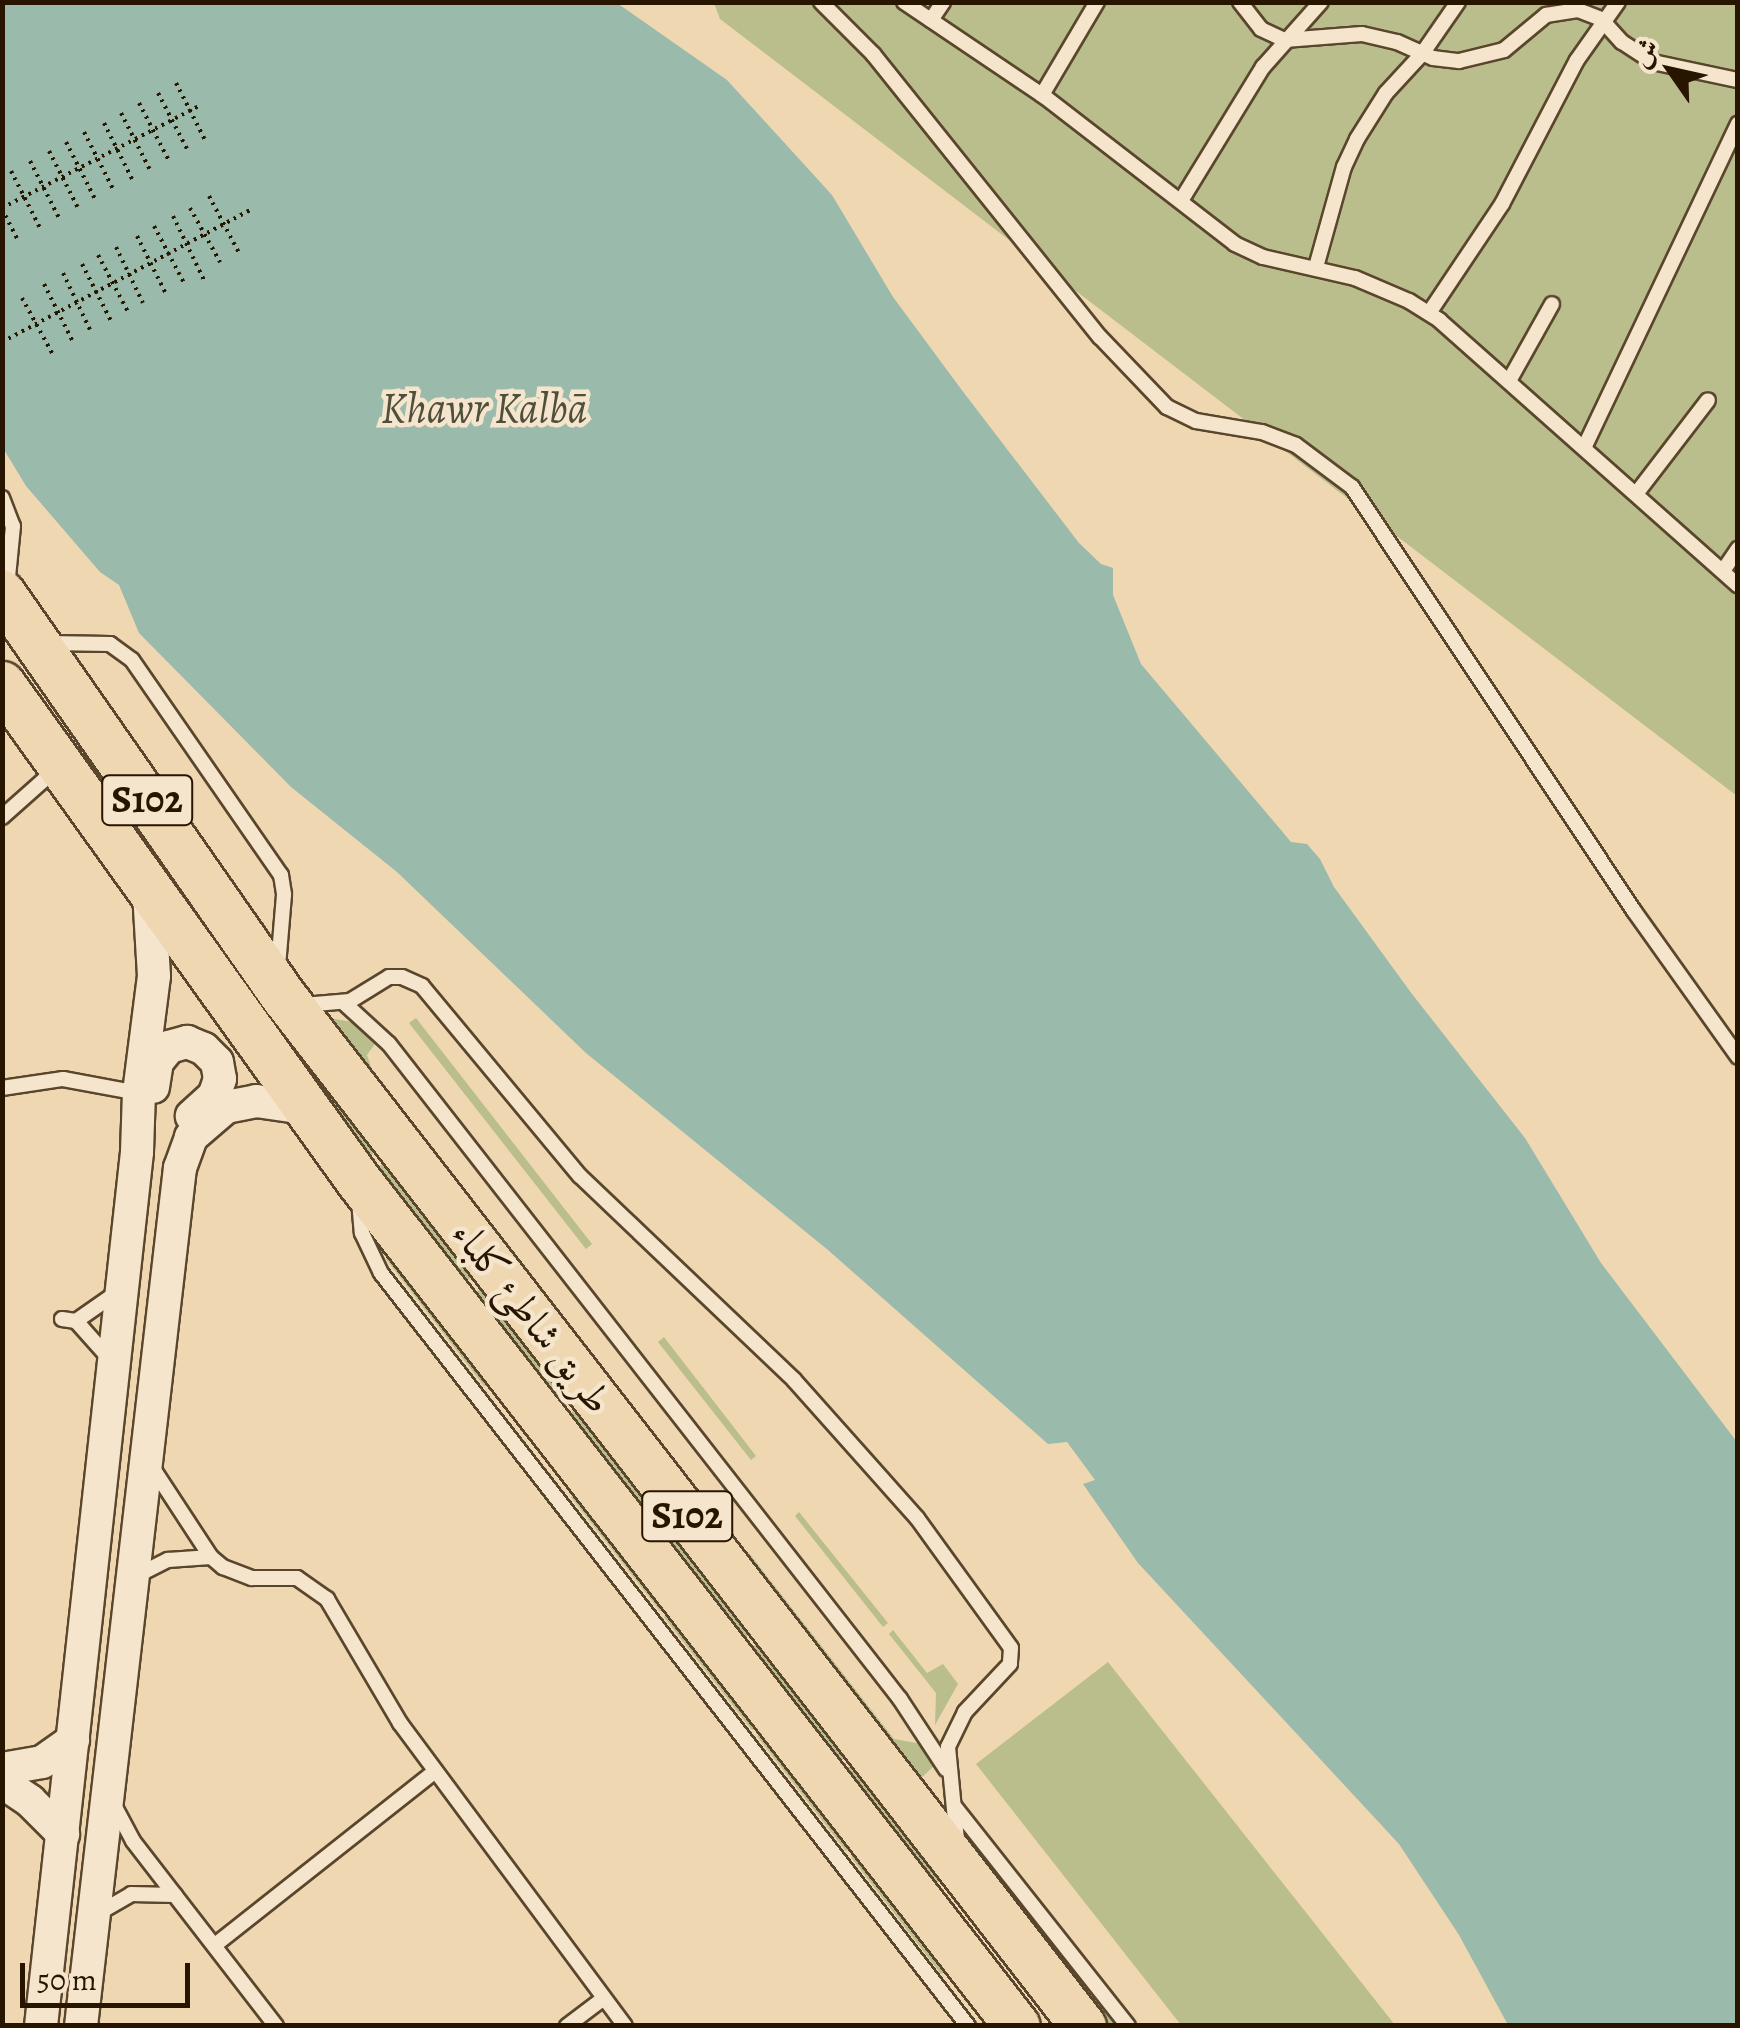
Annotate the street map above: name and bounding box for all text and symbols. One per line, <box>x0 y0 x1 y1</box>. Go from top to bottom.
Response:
north arrow <box>1620 20 1720 120</box>
text: ش <box>1622 31 1669 75</box>
water label: Khawr Kalbā <box>381 383 587 433</box>
road number: S102 <box>100 767 194 833</box>
street label: طريق شاطئ كلباء <box>442 1211 622 1423</box>
road number: S102 <box>640 1483 734 1549</box>
scale bar <box>25 1943 195 2005</box>
text: 50 m <box>37 1960 97 2000</box>

